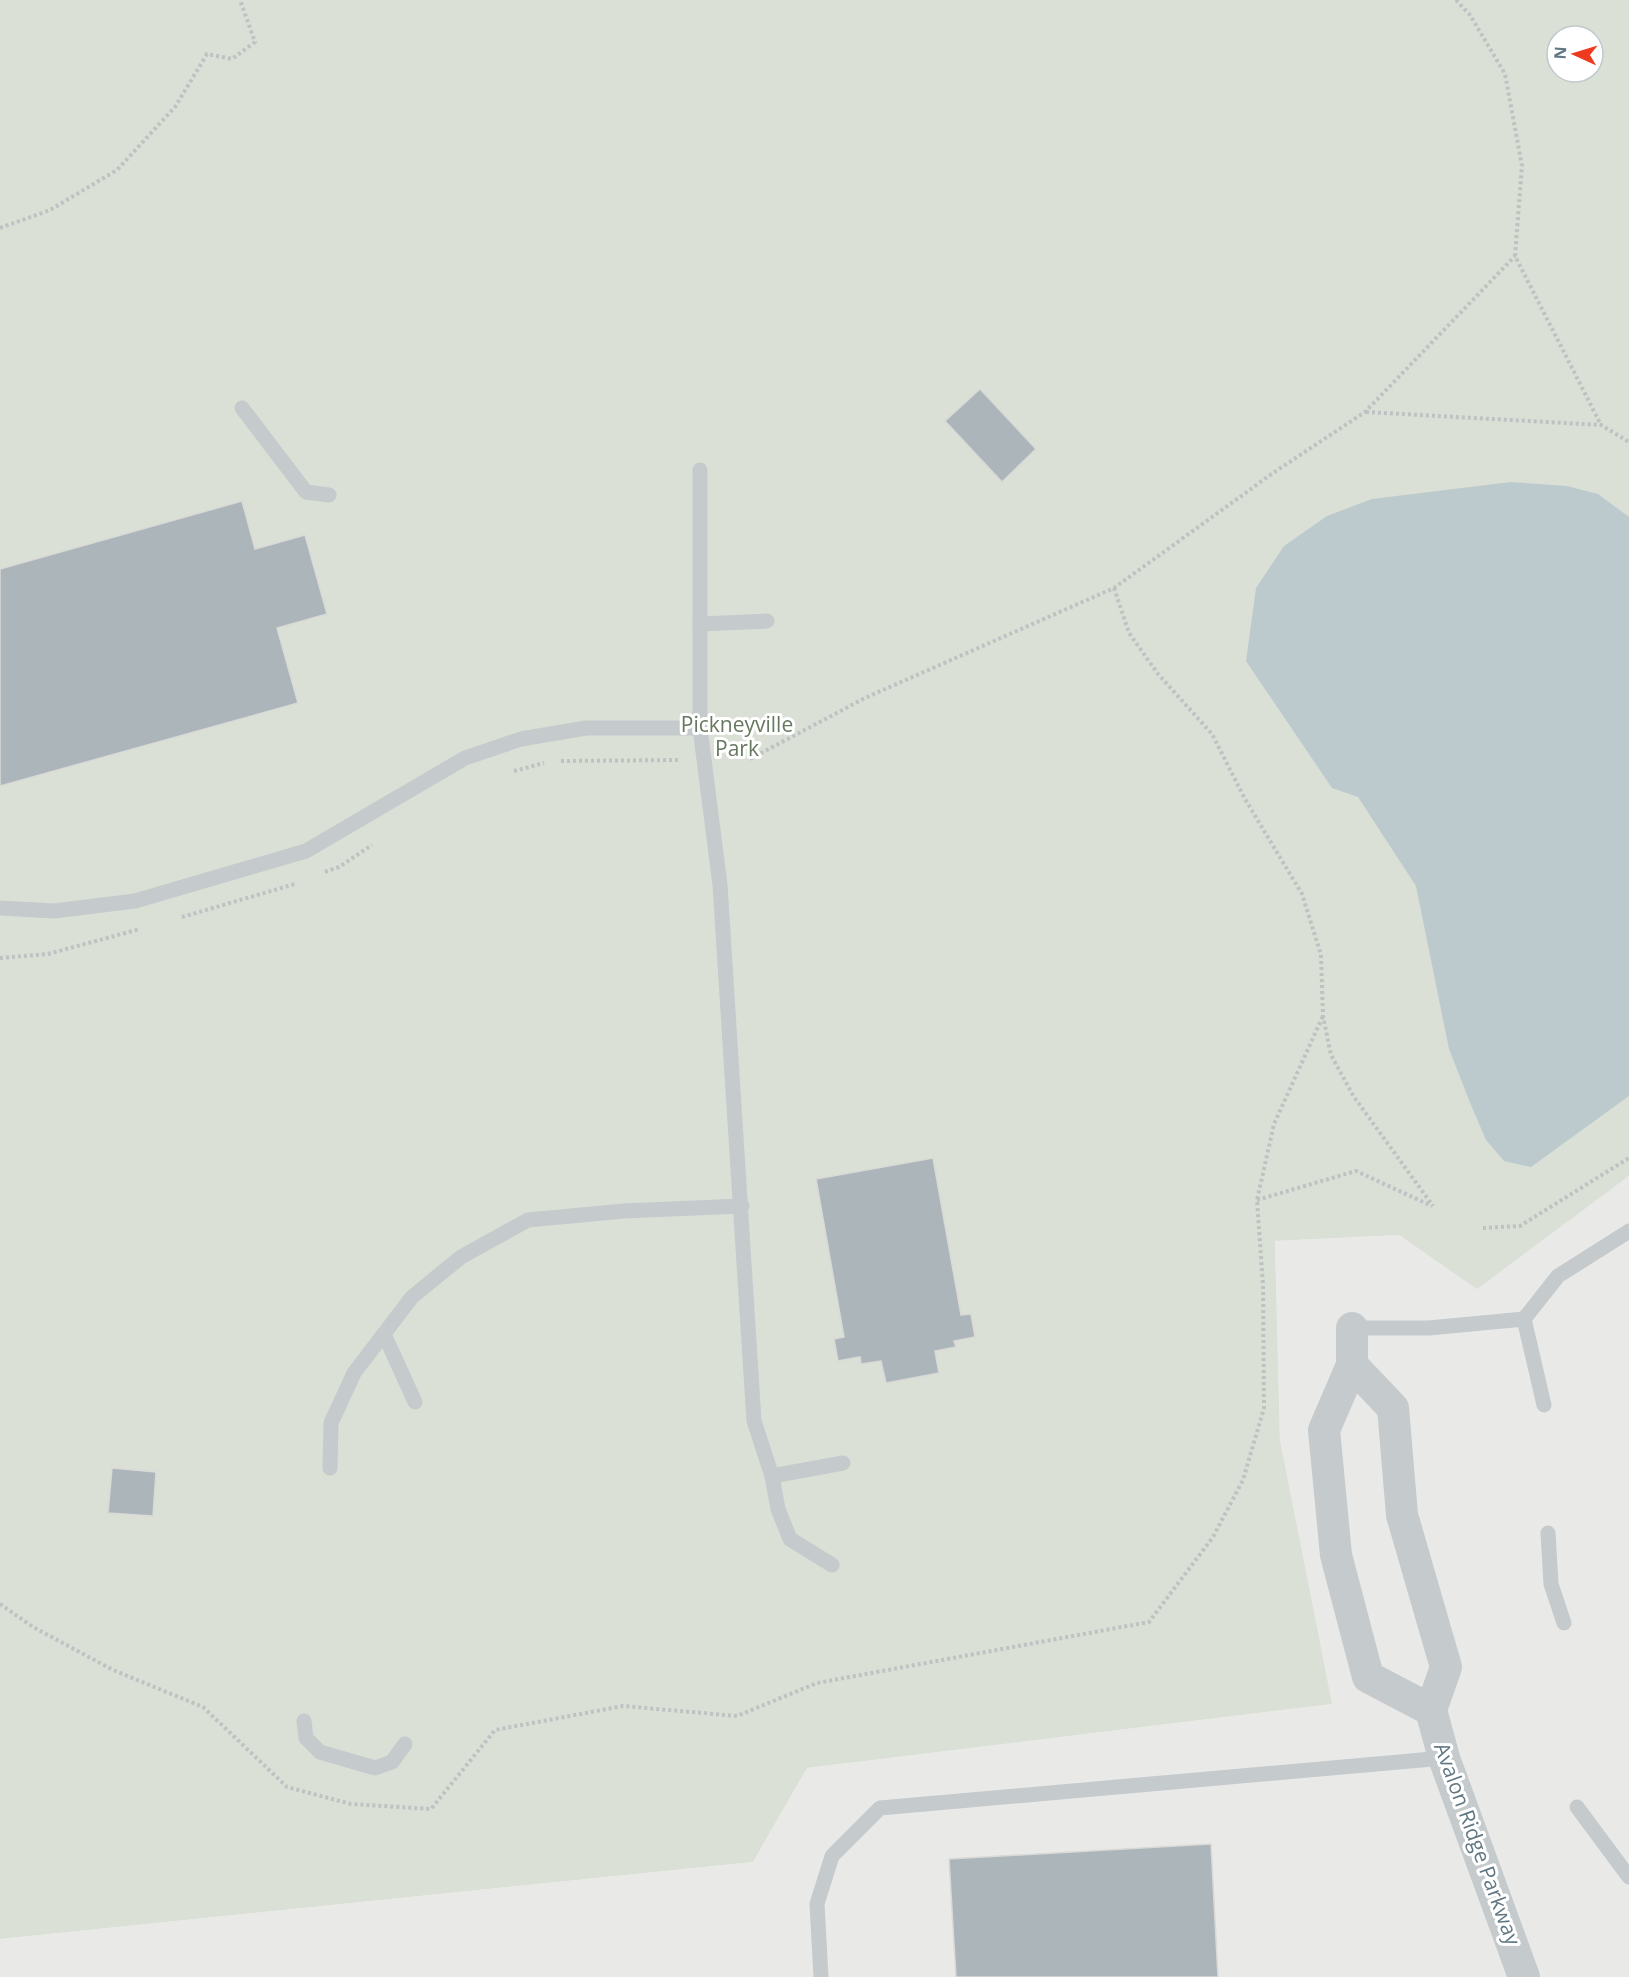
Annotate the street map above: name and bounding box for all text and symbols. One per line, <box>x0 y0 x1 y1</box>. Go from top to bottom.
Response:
north arrow <box>1545 24 1605 84</box>
text: N <box>1549 46 1571 60</box>
park label: Pickneyville Park <box>681 710 793 762</box>
street label: Avalon Ridge Parkway <box>1428 1738 1528 1949</box>

